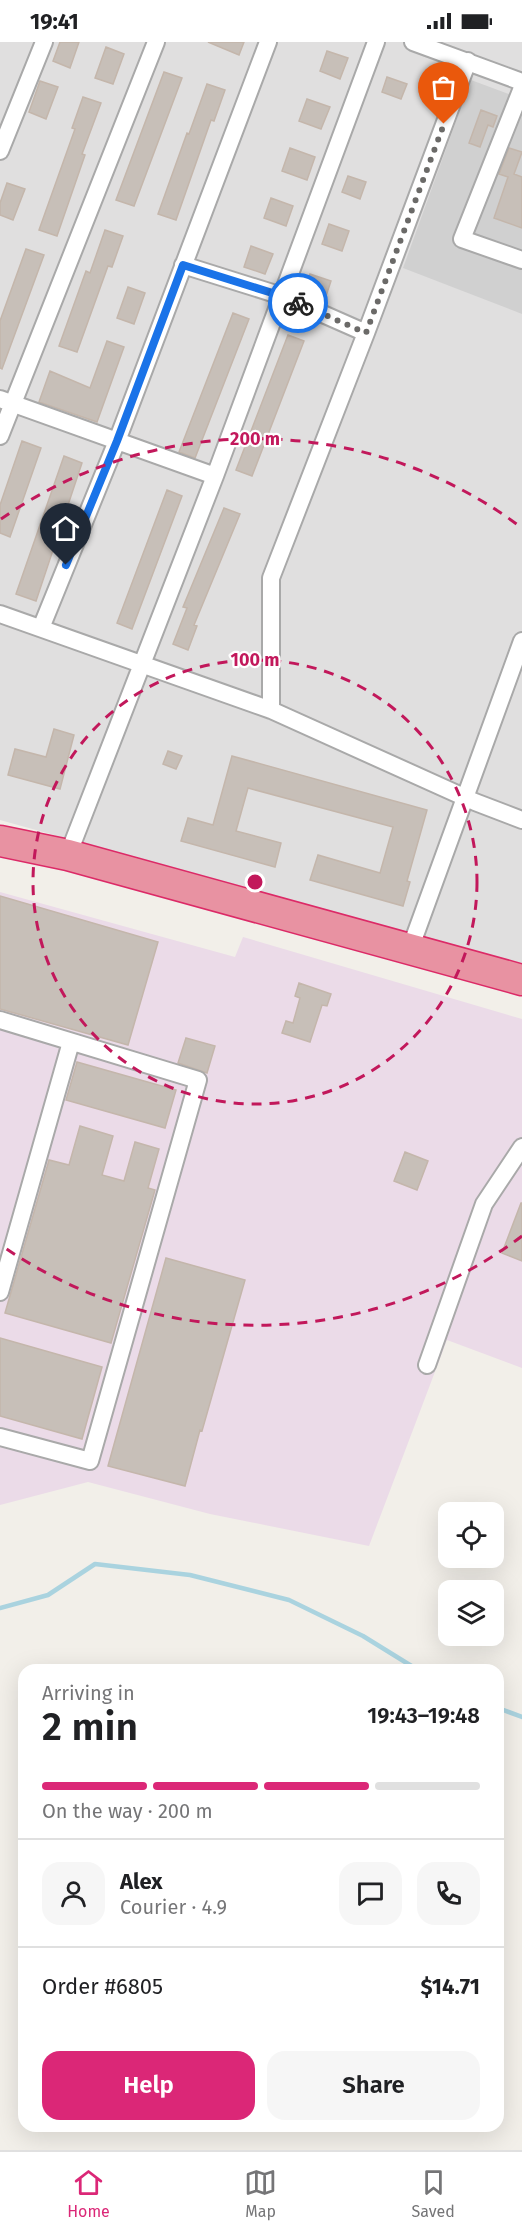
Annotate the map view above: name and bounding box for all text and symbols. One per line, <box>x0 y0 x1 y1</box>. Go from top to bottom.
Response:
text: 19:41 <box>30 8 79 35</box>
pin <box>418 62 469 124</box>
icon: bag <box>427 71 460 104</box>
courier <box>268 273 328 333</box>
icon: bike <box>282 287 315 320</box>
text: 200 m <box>230 428 280 450</box>
pin <box>40 503 91 565</box>
icon: home <box>49 512 82 545</box>
text: 100 m <box>231 649 279 671</box>
centre of rings <box>245 872 265 892</box>
map controls <box>438 1502 504 1646</box>
button: locate <box>438 1502 504 1568</box>
button: layers <box>438 1580 504 1646</box>
text: Arriving in <box>42 1681 135 1705</box>
text: 19:43–19:48 <box>367 1702 480 1729</box>
text: 2 min <box>42 1704 138 1750</box>
text: On the way · 200 m <box>42 1799 213 1823</box>
button: person <box>42 1862 105 1925</box>
button: chat <box>339 1862 402 1925</box>
button: phone <box>417 1862 480 1925</box>
text: Alex <box>120 1868 163 1895</box>
text: Courier · 4.9 <box>120 1895 227 1919</box>
text: Order #6805 <box>42 1973 163 2000</box>
text: $14.71 <box>421 1973 480 2000</box>
button: Help <box>42 2051 255 2120</box>
button: Share <box>267 2051 480 2120</box>
tab: Home <box>67 2166 110 2221</box>
tab: Map <box>244 2166 277 2221</box>
tab: Saved <box>412 2166 455 2221</box>

